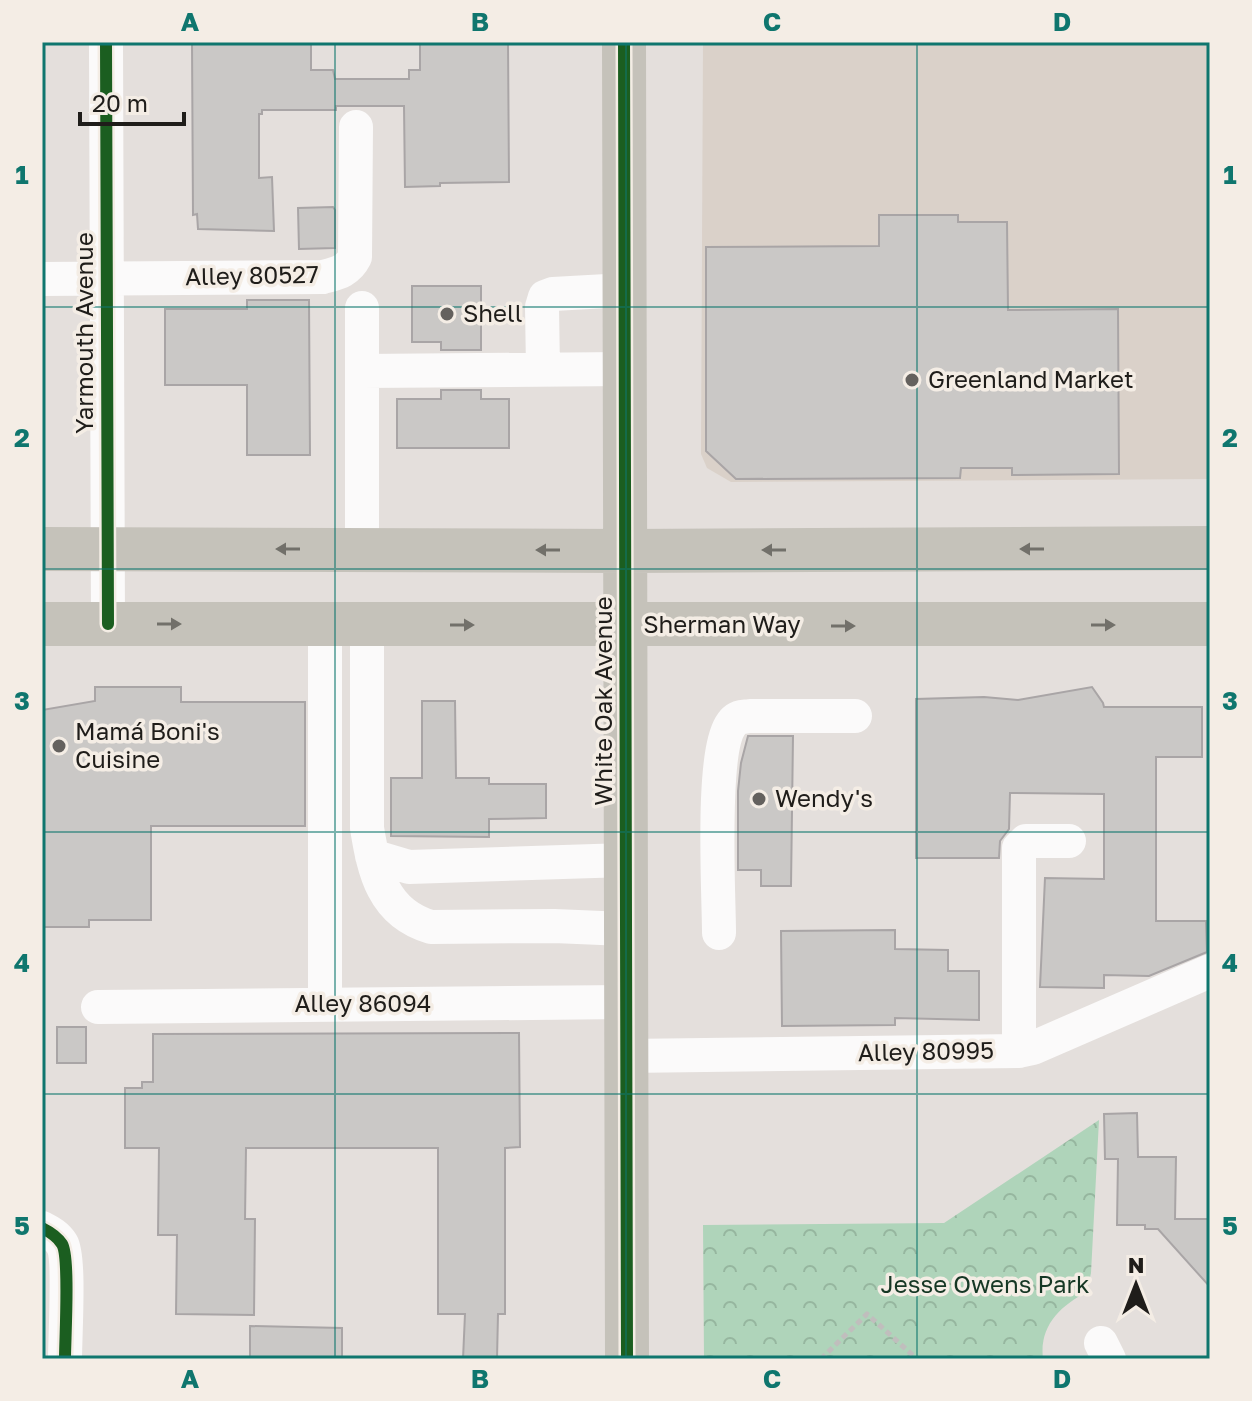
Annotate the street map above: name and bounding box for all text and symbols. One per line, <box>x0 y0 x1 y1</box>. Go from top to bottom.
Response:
text: A <box>181 6 200 37</box>
text: B <box>471 6 489 37</box>
text: C <box>763 6 781 37</box>
text: D <box>1053 6 1071 37</box>
scale bar <box>80 76 184 126</box>
text: 20 m <box>92 88 148 117</box>
text: 1 <box>15 159 29 190</box>
text: 1 <box>1223 159 1237 190</box>
street label: Yarmouth Avenue <box>69 232 98 434</box>
street label: Alley 80527 <box>185 259 319 290</box>
place label: Shell <box>463 298 522 327</box>
marker: Shell <box>438 305 456 323</box>
place label: Greenland Market <box>928 364 1134 393</box>
marker: Greenland Market <box>903 371 921 389</box>
text: 2 <box>14 422 30 453</box>
text: 2 <box>1222 422 1238 453</box>
one-way arrow <box>275 543 300 555</box>
one-way arrow <box>1019 543 1044 555</box>
one-way arrow <box>535 544 560 556</box>
one-way arrow <box>761 544 786 556</box>
street label: White Oak Avenue <box>588 596 617 806</box>
street label: Sherman Way <box>643 609 801 638</box>
one-way arrow <box>157 618 182 630</box>
one-way arrow <box>450 619 475 631</box>
one-way arrow <box>1091 619 1116 631</box>
one-way arrow <box>831 620 856 632</box>
text: 3 <box>14 685 30 716</box>
text: 3 <box>1222 685 1238 716</box>
place label: Mamá Boni's Cuisine <box>75 716 220 773</box>
marker: Mamá Boni's Cuisine <box>50 737 68 755</box>
place label: Wendy's <box>775 783 873 812</box>
marker: Wendy's <box>750 790 768 808</box>
text: 4 <box>14 947 30 978</box>
text: 4 <box>1222 947 1238 978</box>
street label: Alley 86094 <box>295 988 431 1017</box>
street label: Alley 80995 <box>858 1035 994 1066</box>
text: 5 <box>14 1210 30 1241</box>
text: 5 <box>1222 1210 1238 1241</box>
north arrow <box>1096 1245 1176 1325</box>
text: N <box>1128 1251 1144 1278</box>
park label: Jesse Owens Park <box>881 1269 1089 1298</box>
text: A <box>181 1363 200 1394</box>
text: B <box>471 1363 489 1394</box>
text: C <box>763 1363 781 1394</box>
text: D <box>1053 1363 1071 1394</box>

